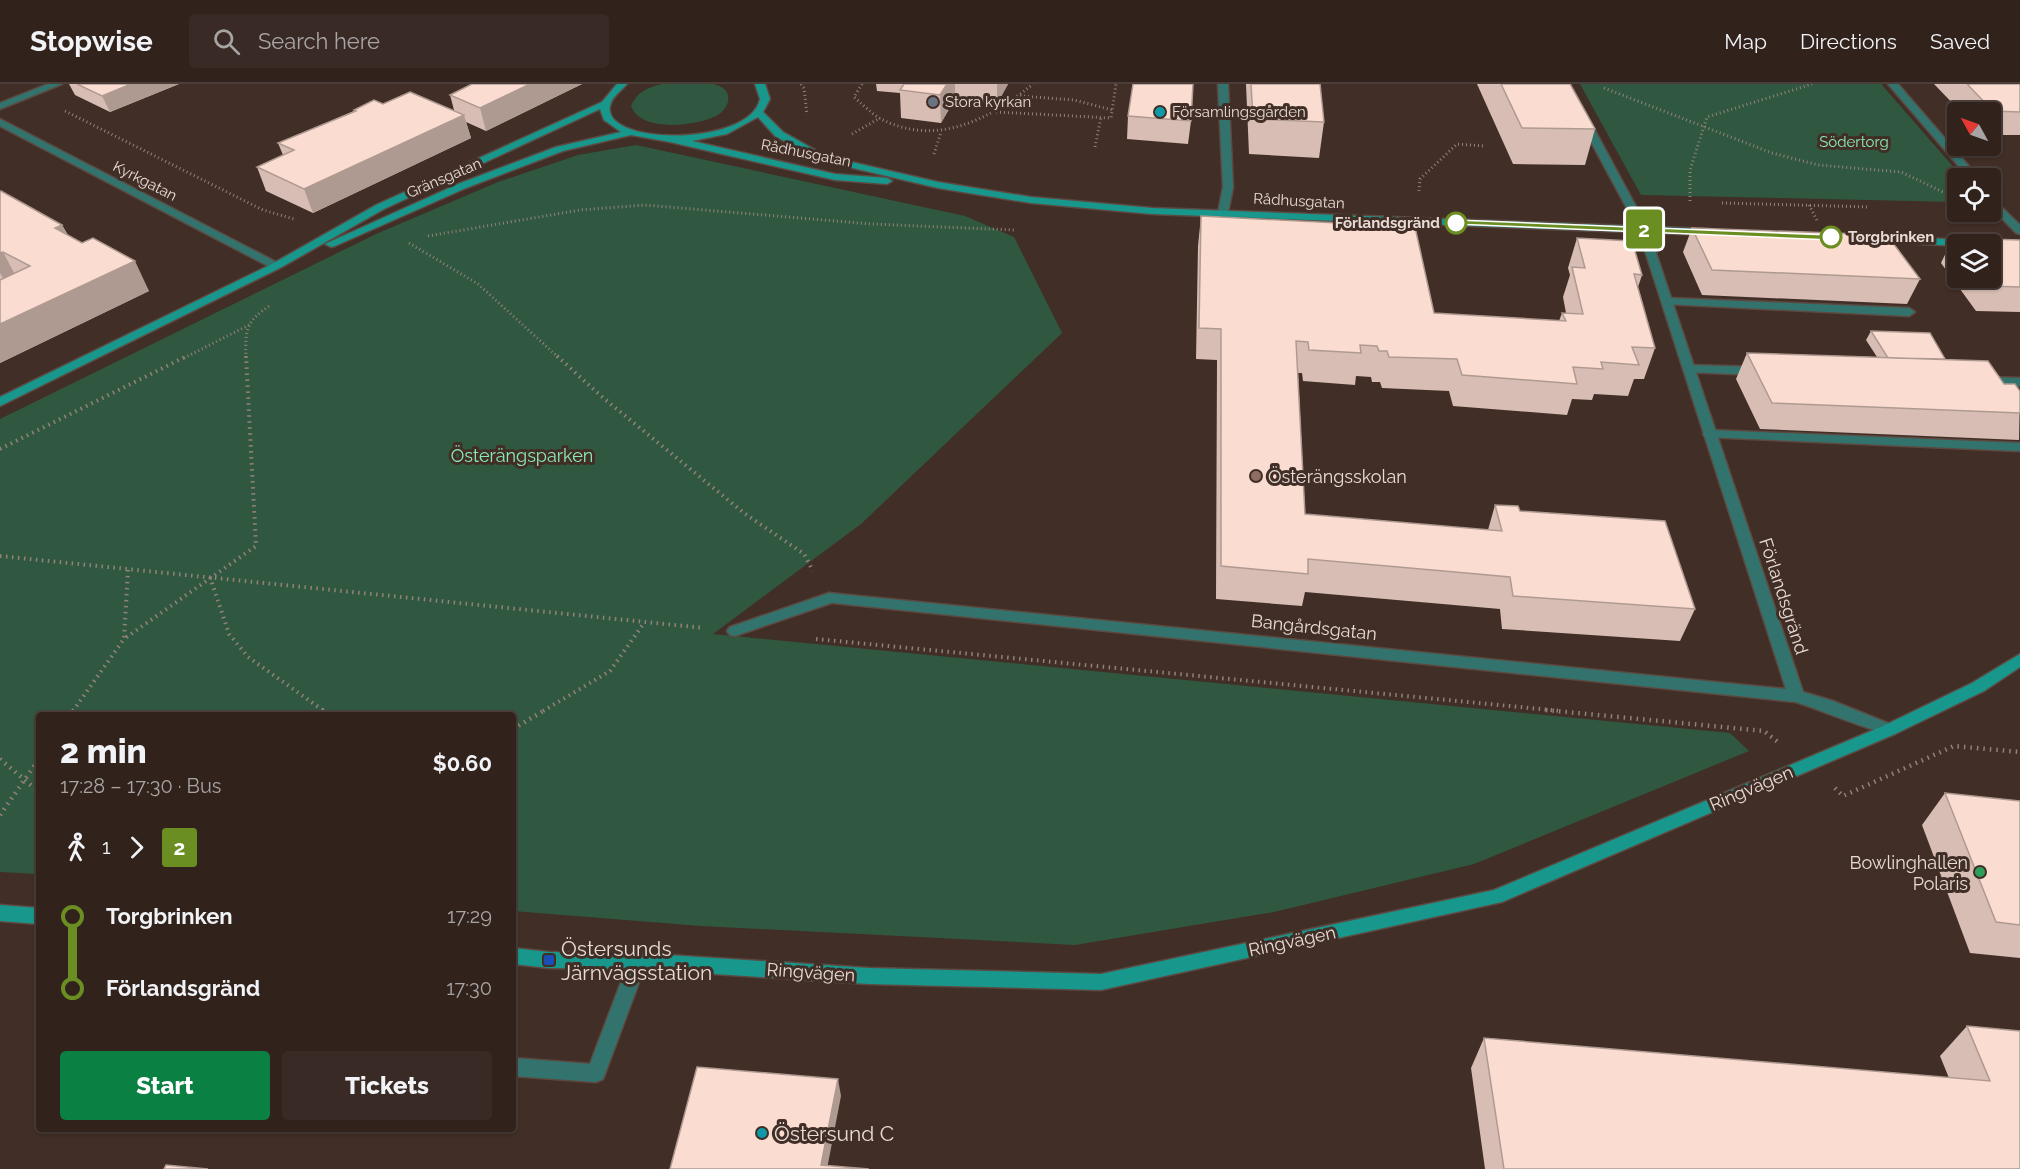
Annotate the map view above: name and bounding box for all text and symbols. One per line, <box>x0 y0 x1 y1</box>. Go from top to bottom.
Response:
search box <box>189 14 609 68</box>
text: Stopwise <box>30 25 153 58</box>
icon: search <box>210 25 243 58</box>
text: Search here <box>258 28 380 54</box>
text: Map <box>1724 29 1767 54</box>
text: Directions <box>1800 29 1897 54</box>
text: Saved <box>1930 29 1990 54</box>
place label: Stora kyrkan <box>945 93 1031 111</box>
marker: Stora kyrkan <box>926 95 940 109</box>
north arrow <box>1947 102 2001 156</box>
map controls <box>1947 102 2001 288</box>
place label: Församlingsgården <box>1172 103 1306 121</box>
marker: Församlingsgården <box>1153 105 1167 119</box>
park label: Södertorg <box>1819 133 1889 151</box>
street label: Rådhusgatan <box>759 135 853 171</box>
street label: Gränsgatan <box>404 154 484 202</box>
street label: Kyrkgatan <box>110 157 180 205</box>
button: locate <box>1947 168 2001 222</box>
street label: Rådhusgatan <box>1253 190 1345 212</box>
line badge: 2 <box>1624 210 1664 248</box>
marker: Förlandsgränd <box>1445 212 1467 234</box>
place label: Förlandsgränd <box>1335 214 1440 232</box>
text: 2 <box>1638 217 1650 242</box>
marker: Torgbrinken <box>1820 226 1842 248</box>
place label: Torgbrinken <box>1848 228 1934 246</box>
button: layers <box>1947 234 2001 288</box>
park label: Österängsparken <box>451 445 593 466</box>
place label: Österängsskolan <box>1268 466 1407 487</box>
marker: Österängsskolan <box>1249 469 1263 483</box>
street label: Förlandsgränd <box>1755 535 1813 657</box>
street label: Bangårdsgatan <box>1250 610 1378 644</box>
text: 2 min <box>60 732 147 771</box>
text: $0.60 <box>433 750 492 776</box>
street label: Ringvägen <box>1706 761 1796 815</box>
text: 17:28 – 17:30 · Bus <box>60 774 221 798</box>
icon: walk <box>60 831 93 864</box>
icon: forward <box>120 831 153 864</box>
text: 1 <box>102 835 111 859</box>
text: 2 <box>174 835 185 860</box>
place label: Bowlinghallen Polaris <box>1849 852 1968 894</box>
marker: Bowlinghallen Polaris <box>1973 865 1987 879</box>
text: Torgbrinken <box>106 903 233 929</box>
text: 17:29 <box>447 904 492 928</box>
street label: Ringvägen <box>1247 922 1337 960</box>
place label: Östersunds Järnvägsstation <box>561 936 712 985</box>
marker: Östersunds Järnvägsstation <box>542 953 556 967</box>
street label: Ringvägen <box>766 958 856 986</box>
text: Förlandsgränd <box>106 975 260 1001</box>
text: 17:30 <box>446 976 492 1000</box>
button: Start <box>60 1051 270 1120</box>
button: Tickets <box>282 1051 492 1120</box>
place label: Östersund C <box>774 1121 894 1146</box>
marker: Östersund C <box>755 1126 769 1140</box>

